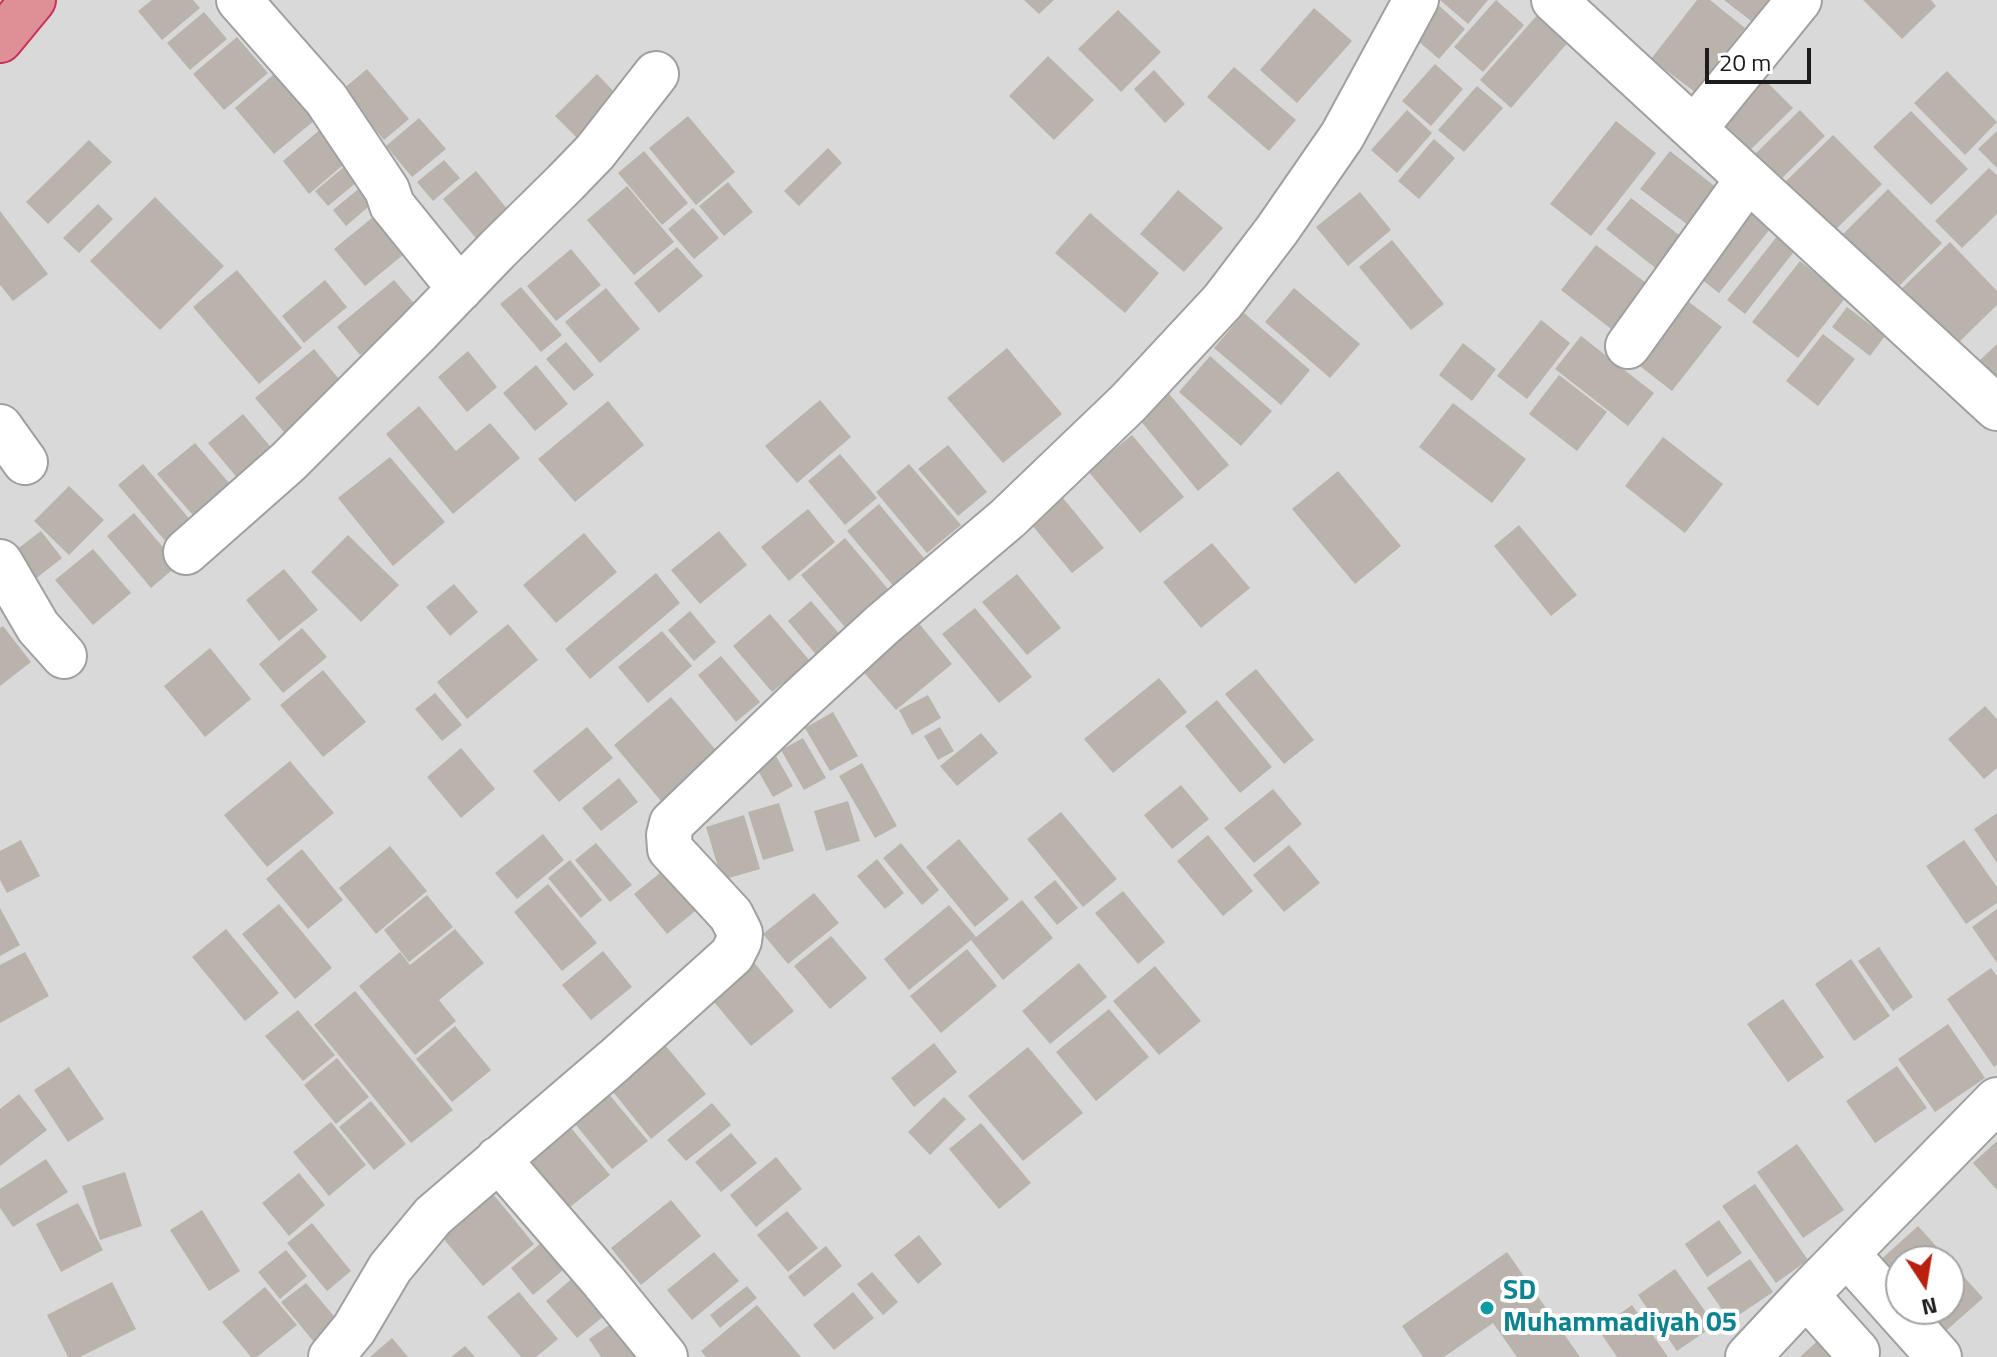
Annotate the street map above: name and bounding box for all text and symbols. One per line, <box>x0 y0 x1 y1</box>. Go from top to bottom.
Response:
scale bar <box>1709 32 1815 82</box>
text: 20 m <box>1719 44 1771 80</box>
north arrow <box>1885 1245 1965 1325</box>
place label: SD Muhammadiyah 05 <box>1503 1275 1737 1341</box>
text: N <box>1919 1288 1941 1325</box>
marker: SD Muhammadiyah 05 <box>1478 1299 1496 1317</box>

